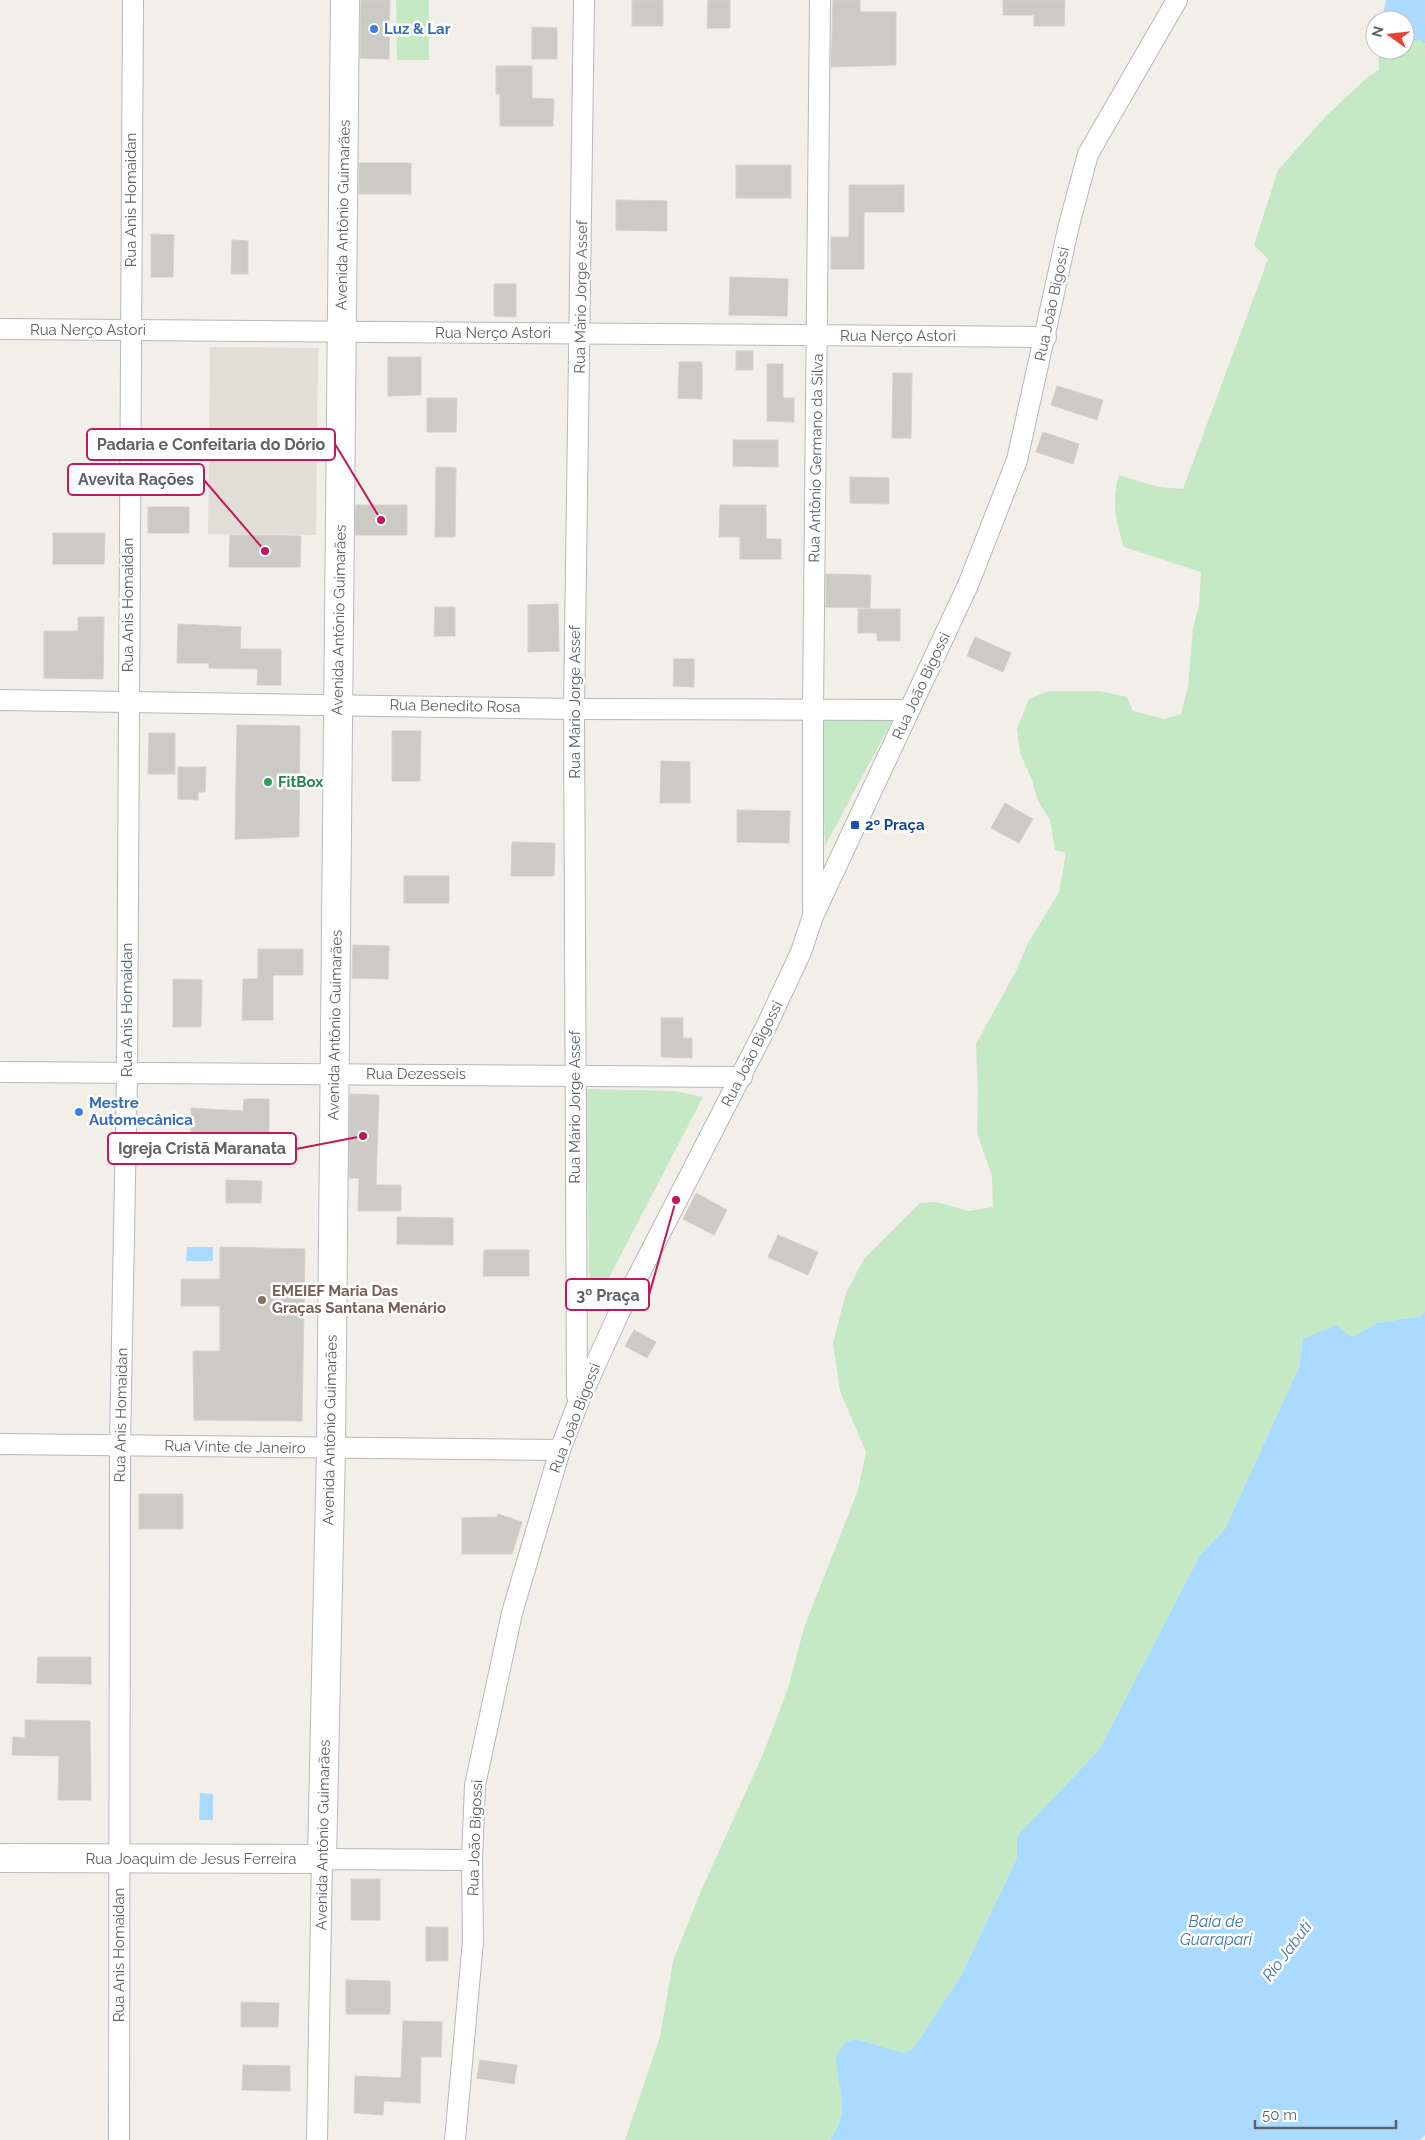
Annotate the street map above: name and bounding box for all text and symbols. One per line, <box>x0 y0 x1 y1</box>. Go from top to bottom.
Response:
north arrow <box>1365 10 1415 60</box>
place label: Luz & Lar <box>384 20 451 38</box>
marker: Luz & Lar <box>368 23 380 35</box>
text: N <box>1368 24 1387 39</box>
street label: Avenida Antônio Guimarães <box>332 119 354 311</box>
street label: Rua Anis Homaidan <box>122 133 140 267</box>
street label: Rua Mário Jorge Assef <box>571 219 591 374</box>
street label: Rua João Bigossi <box>1031 245 1073 363</box>
street label: Rua Nerço Astori <box>30 321 146 339</box>
street label: Rua Nerço Astori <box>435 324 551 342</box>
street label: Rua Nerço Astori <box>840 327 956 345</box>
street label: Rua Antônio Germano da Silva <box>805 353 827 563</box>
callout: Padaria e Confeitaria do Dório <box>87 429 335 460</box>
text: Padaria e Confeitaria do Dório <box>97 435 326 454</box>
callout: Avevita Rações <box>68 464 204 495</box>
text: Avevita Rações <box>78 470 194 489</box>
street label: Avenida Antônio Guimarães <box>328 524 350 716</box>
street label: Rua Anis Homaidan <box>119 538 137 672</box>
street label: Rua Mário Jorge Assef <box>566 624 584 779</box>
street label: Rua João Bigossi <box>888 629 954 743</box>
street label: Rua Benedito Rosa <box>389 696 521 716</box>
place label: FitBox <box>278 773 323 791</box>
marker: FitBox <box>262 776 274 788</box>
place label: 2º Praça <box>865 816 925 834</box>
marker: 2º Praça <box>849 819 861 831</box>
street label: Avenida Antônio Guimarães <box>324 929 346 1121</box>
street label: Rua Anis Homaidan <box>118 943 136 1077</box>
street label: Rua João Bigossi <box>718 998 786 1110</box>
street label: Rua Mário Jorge Assef <box>566 1029 584 1184</box>
street label: Rua Dezesseis <box>366 1065 466 1083</box>
place label: Mestre Automecânica <box>89 1094 193 1129</box>
marker: Mestre Automecânica <box>73 1106 85 1118</box>
callout: Igreja Cristã Maranata <box>108 1133 296 1164</box>
text: Igreja Cristã Maranata <box>118 1139 286 1158</box>
callout: 3º Praça <box>566 1279 649 1310</box>
place label: EMEIEF Maria Das Graças Santana Menário <box>272 1282 446 1317</box>
text: 3º Praça <box>576 1286 640 1305</box>
marker: EMEIEF Maria Das Graças Santana Menário <box>256 1294 268 1306</box>
street label: Avenida Antônio Guimarães <box>319 1334 341 1526</box>
street label: Rua Anis Homaidan <box>111 1348 131 1482</box>
street label: Rua João Bigossi <box>546 1360 604 1476</box>
street label: Rua Vinte de Janeiro <box>164 1437 306 1457</box>
street label: Avenida Antônio Guimarães <box>312 1739 334 1931</box>
street label: Rua João Bigossi <box>464 1780 486 1896</box>
street label: Rua Joaquim de Jesus Ferreira <box>85 1850 297 1868</box>
street label: Rua Anis Homaidan <box>110 1888 128 2022</box>
water label: Baía de Guarapari <box>1180 1912 1253 1949</box>
water label: Rio Jabuti <box>1258 1917 1316 1985</box>
scale bar <box>1255 2098 1396 2130</box>
text: 50 m <box>1262 2106 1297 2124</box>

